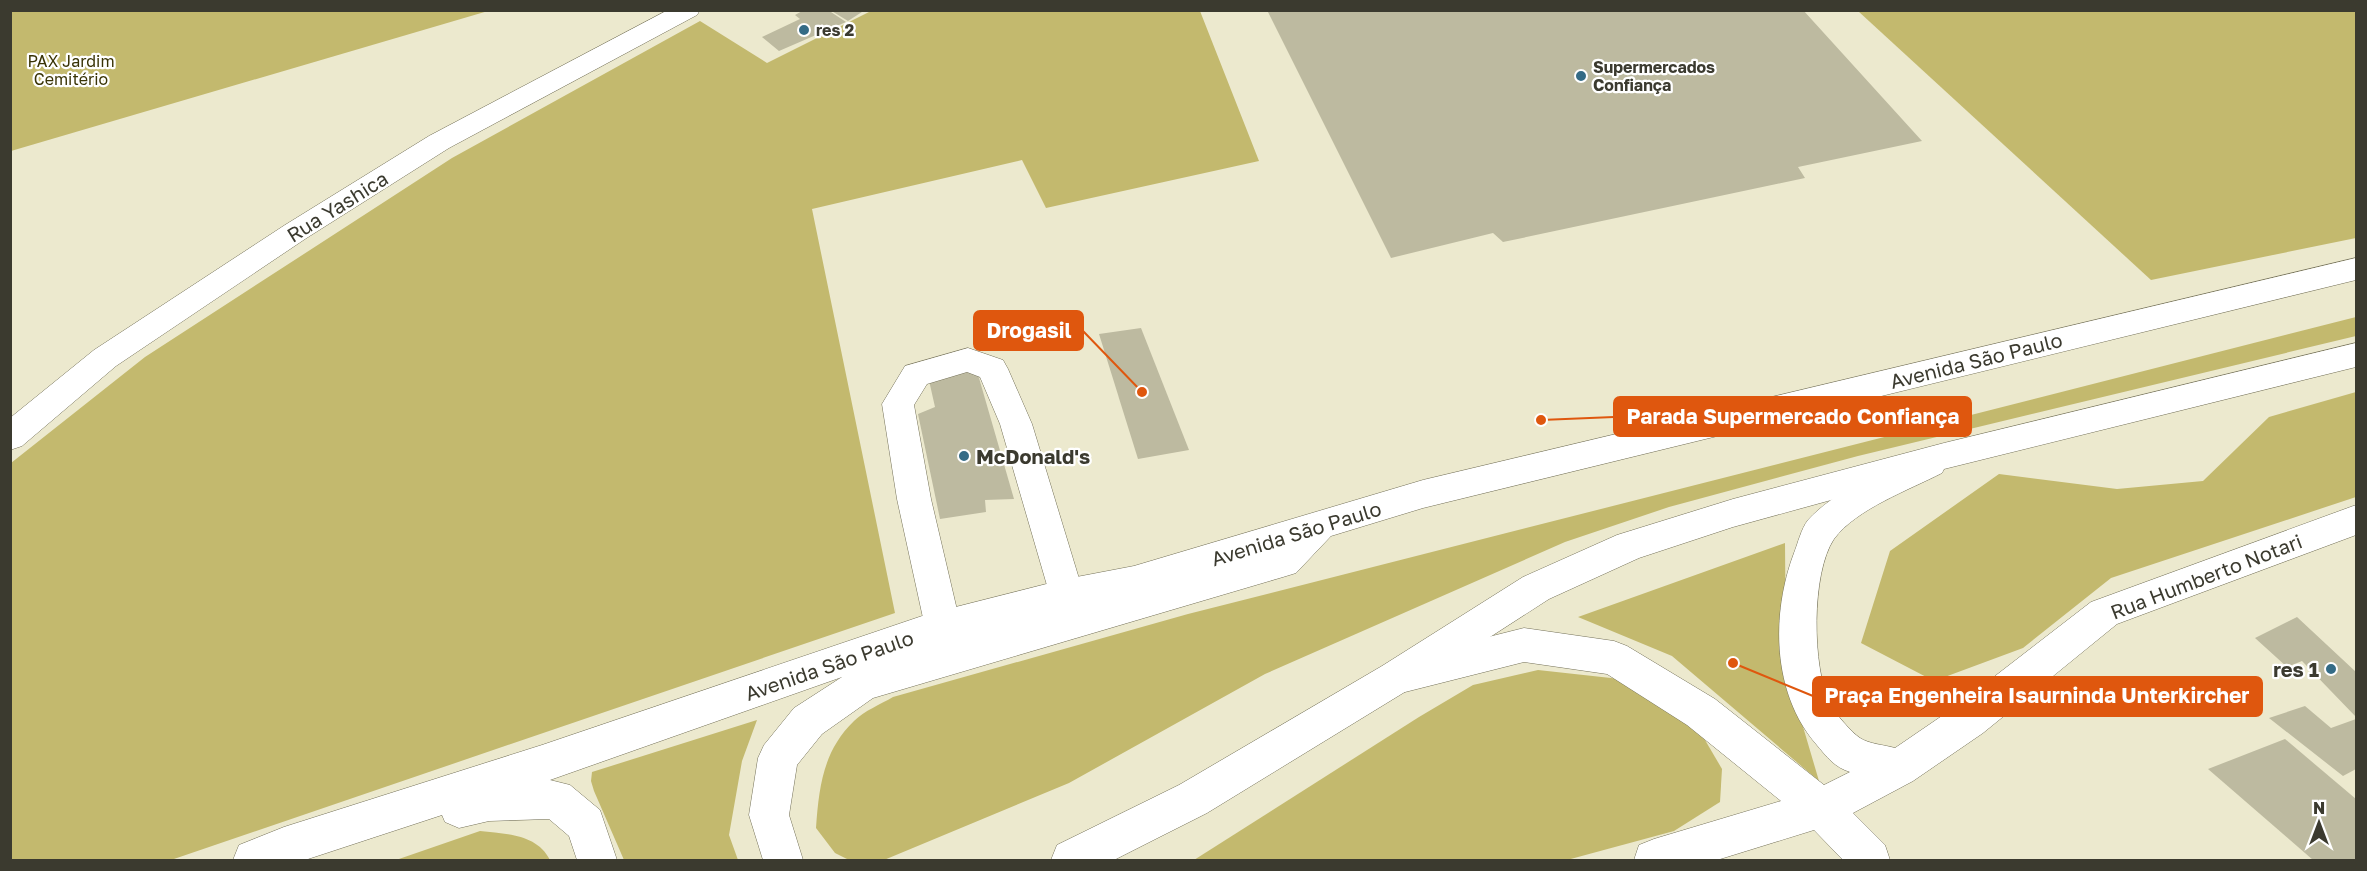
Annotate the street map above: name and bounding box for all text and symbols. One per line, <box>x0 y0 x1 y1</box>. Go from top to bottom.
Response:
place label: res 2 <box>816 20 854 40</box>
marker: res 2 <box>797 23 811 37</box>
park label: PAX Jardim Cemitério <box>27 51 115 89</box>
place label: Supermercados Confiança <box>1593 57 1715 95</box>
marker: Supermercados Confiança <box>1574 69 1588 83</box>
street label: Rua Yashica <box>282 165 392 247</box>
callout: Drogasil <box>974 311 1083 350</box>
text: Drogasil <box>986 317 1072 343</box>
street label: Avenida São Paulo <box>1887 327 2065 393</box>
callout: Parada Supermercado Confiança <box>1614 397 1971 436</box>
text: Parada Supermercado Confiança <box>1627 403 1959 429</box>
place label: McDonald's <box>976 444 1090 468</box>
marker: McDonald's <box>957 449 971 463</box>
street label: Avenida São Paulo <box>1208 496 1384 570</box>
street label: Rua Humberto Notari <box>2107 528 2305 624</box>
street label: Avenida São Paulo <box>742 625 916 705</box>
place label: res 1 <box>2273 657 2319 681</box>
marker: res 1 <box>2324 662 2338 676</box>
callout: Praça Engenheira Isaurninda Unterkircher <box>1813 677 2262 716</box>
text: Praça Engenheira Isaurninda Unterkircher <box>1824 682 2250 708</box>
north arrow <box>2289 793 2349 853</box>
text: N <box>2313 798 2325 818</box>

